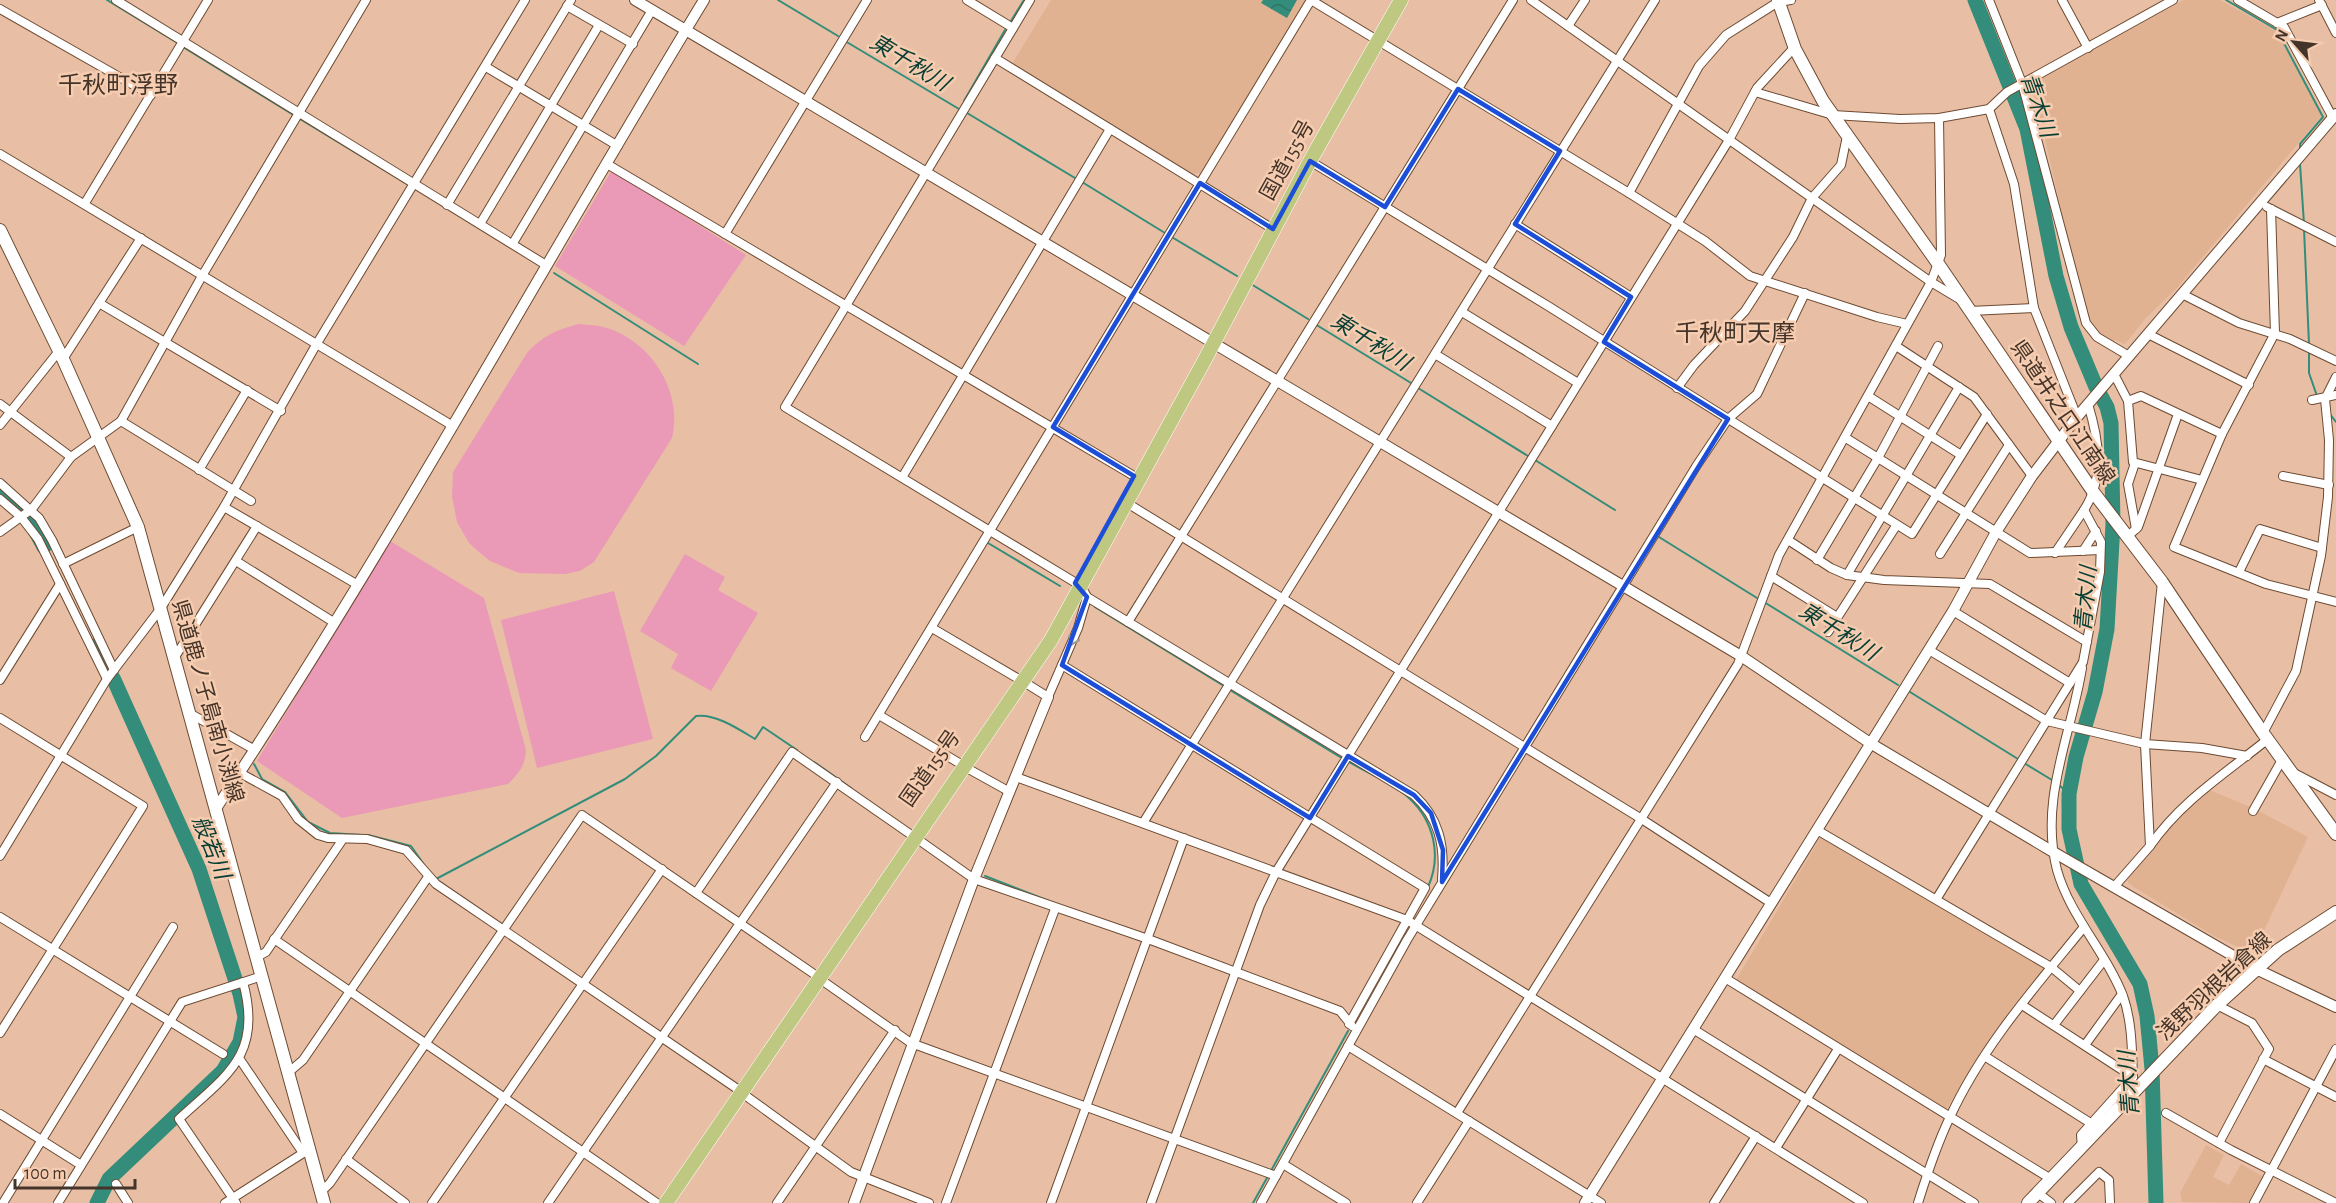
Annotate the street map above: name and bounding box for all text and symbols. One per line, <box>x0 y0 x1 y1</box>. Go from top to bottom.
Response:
north arrow <box>2264 12 2324 72</box>
text: N <box>2272 27 2291 44</box>
water label: 東千秋川 <box>866 30 955 96</box>
water label: 青木川 <box>2017 70 2061 142</box>
district label: 千秋町浮野 <box>58 73 178 98</box>
street label: 国道155号 <box>1256 116 1318 204</box>
water label: 東千秋川 <box>1327 308 1416 376</box>
district label: 千秋町天摩 <box>1675 321 1795 346</box>
street label: 県道井之口江南線 <box>2007 336 2119 488</box>
water label: 青木川 <box>2071 563 2100 633</box>
street label: 県道鹿ノ子島南小渕線 <box>168 597 248 805</box>
water label: 東千秋川 <box>1795 598 1884 666</box>
one-way arrow <box>1068 635 1080 646</box>
street label: 国道155号 <box>896 726 964 810</box>
water label: 般若川 <box>189 812 235 884</box>
street label: 浅野羽根岩倉線 <box>2153 928 2275 1044</box>
water label: 青木川 <box>2115 1048 2142 1118</box>
scale bar <box>15 1152 135 1190</box>
text: 100 m <box>24 1165 67 1183</box>

